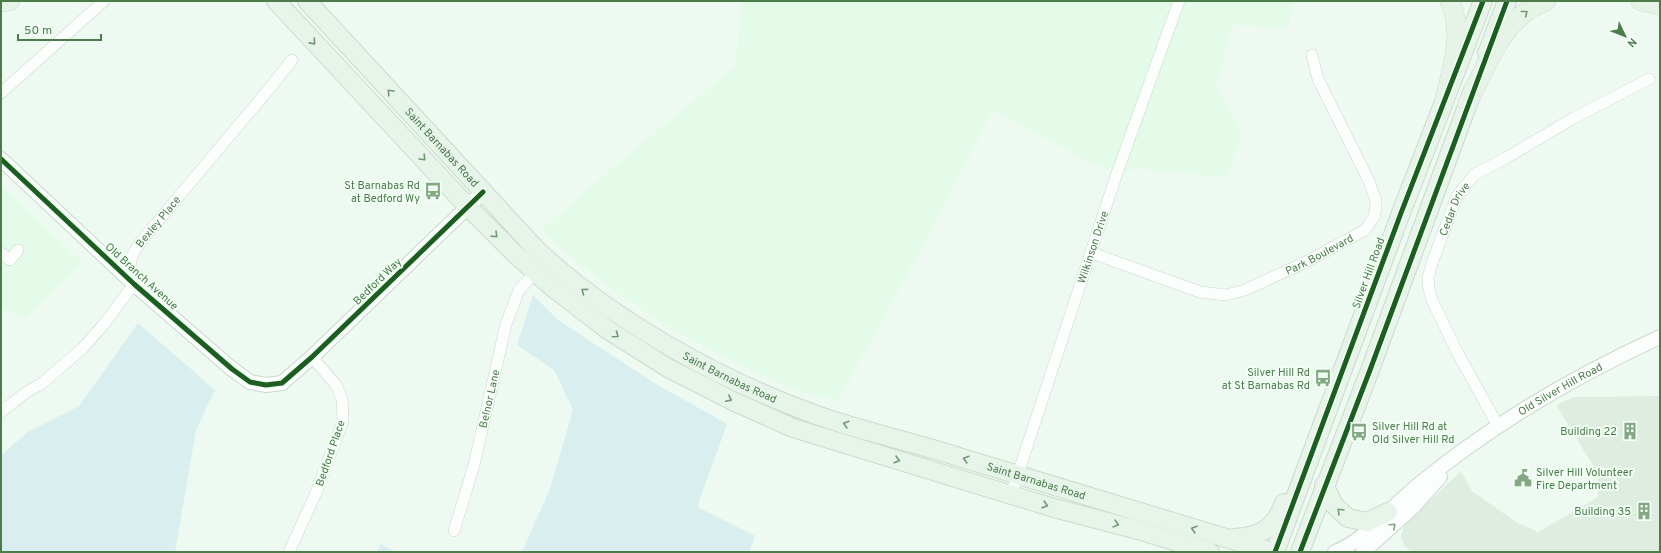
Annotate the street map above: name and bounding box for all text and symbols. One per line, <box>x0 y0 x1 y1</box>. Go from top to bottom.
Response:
one-way arrow <box>1520 10 1527 17</box>
scale bar <box>18 16 101 42</box>
north arrow <box>1605 16 1645 56</box>
text: 50 m <box>24 23 52 39</box>
text: N <box>1624 34 1639 50</box>
one-way arrow <box>308 37 315 45</box>
one-way arrow <box>388 89 395 96</box>
street label: Saint Barnabas Road <box>401 105 481 190</box>
one-way arrow <box>418 153 425 160</box>
place label: St Barnabas Rd at Bedford Wy <box>344 179 420 206</box>
street label: Cedar Drive <box>1437 179 1474 238</box>
bus stop icon: St Barnabas Rd at Bedford Wy <box>423 181 443 201</box>
street label: Bexley Place <box>133 193 184 251</box>
street label: Wilkinson Drive <box>1075 209 1112 286</box>
one-way arrow <box>490 230 498 238</box>
street label: Park Boulevard <box>1283 232 1356 279</box>
street label: Silver Hill Road <box>1350 236 1388 311</box>
street label: Old Branch Avenue <box>102 240 181 313</box>
street label: Bedford Way <box>350 255 405 308</box>
one-way arrow <box>582 288 589 295</box>
one-way arrow <box>612 330 619 338</box>
street label: Saint Barnabas Road <box>680 349 779 407</box>
street label: Old Silver Hill Road <box>1516 360 1605 419</box>
place label: Silver Hill Rd at St Barnabas Rd <box>1222 366 1310 393</box>
street label: Belnor Lane <box>477 368 503 430</box>
bus stop icon: Silver Hill Rd at St Barnabas Rd <box>1313 368 1333 388</box>
one-way arrow <box>725 395 732 402</box>
street label: Bedford Place <box>313 418 349 488</box>
one-way arrow <box>842 420 849 429</box>
place label: Silver Hill Rd at Old Silver Hill Rd <box>1372 420 1454 447</box>
building icon: Building 22 <box>1620 421 1640 441</box>
bus stop icon: Silver Hill Rd at Old Silver Hill Rd <box>1349 422 1369 442</box>
place label: Building 22 <box>1560 425 1617 439</box>
one-way arrow <box>893 455 900 464</box>
one-way arrow <box>963 455 970 464</box>
street label: Saint Barnabas Road <box>985 460 1087 503</box>
place label: Silver Hill Volunteer Fire Department <box>1536 466 1634 493</box>
public building icon: Silver Hill Volunteer Fire Department <box>1513 468 1533 488</box>
one-way arrow <box>1041 500 1048 509</box>
building icon: Building 35 <box>1634 501 1654 521</box>
place label: Building 35 <box>1574 505 1631 519</box>
one-way arrow <box>1337 508 1345 516</box>
one-way arrow <box>1113 520 1119 528</box>
one-way arrow <box>1388 523 1396 531</box>
one-way arrow <box>1191 525 1198 534</box>

